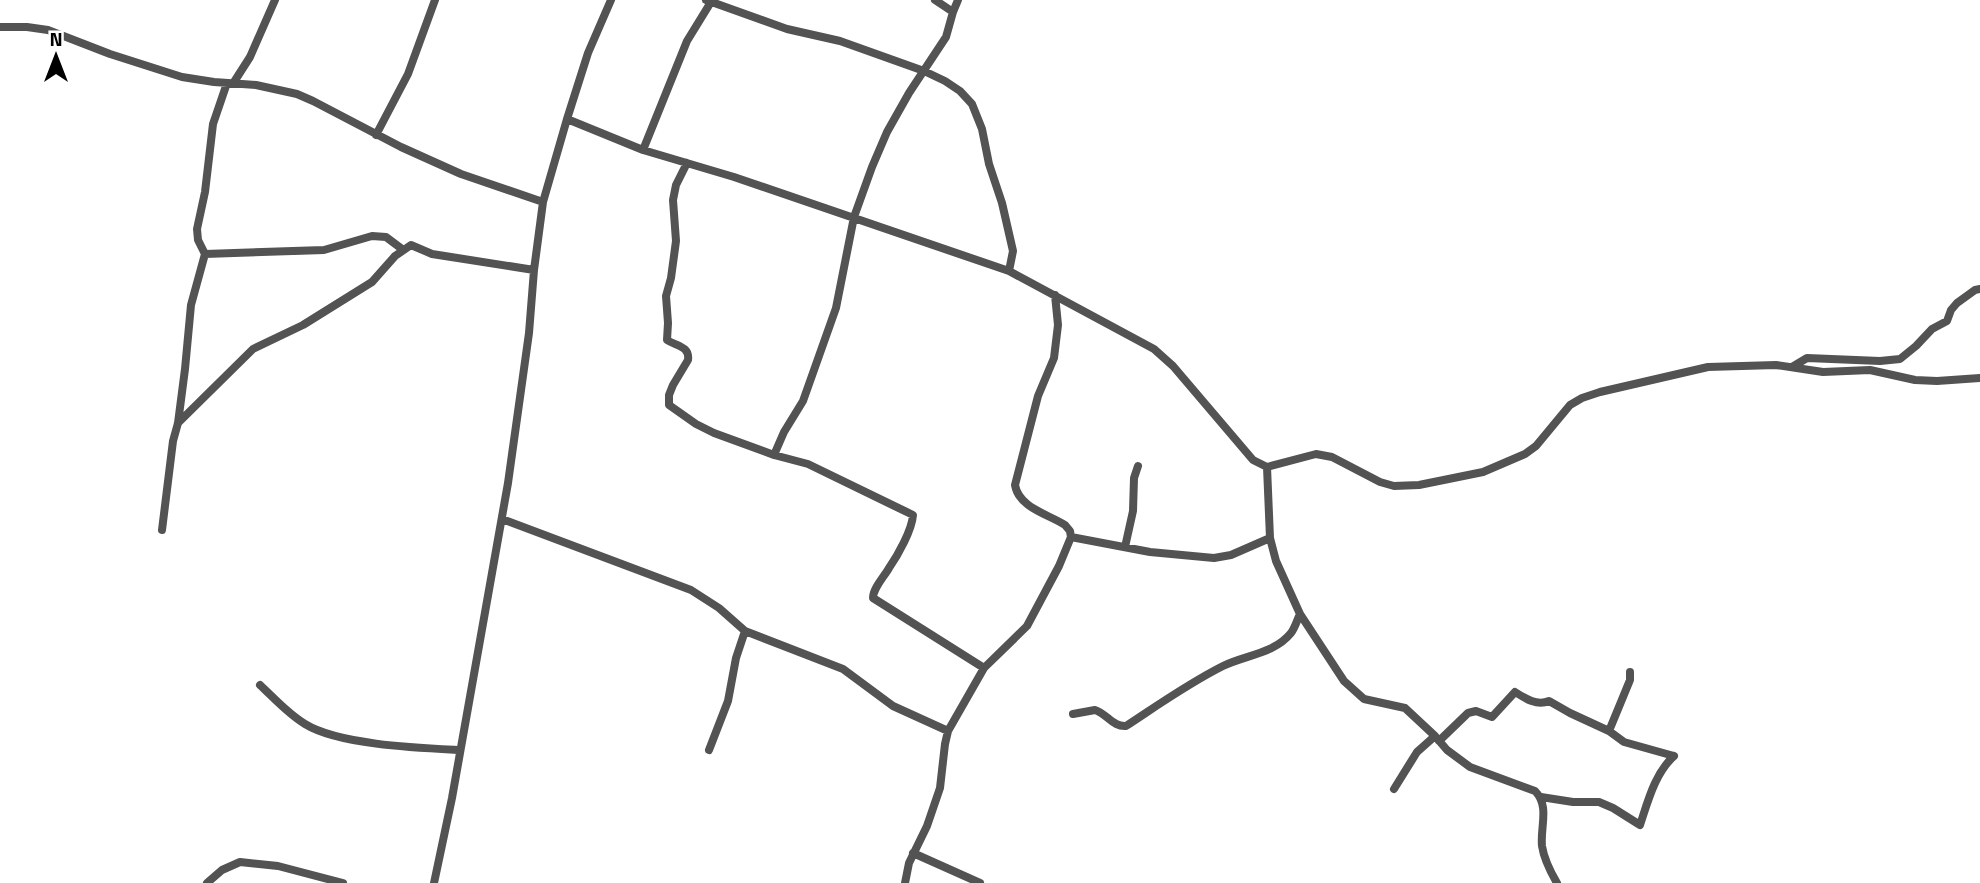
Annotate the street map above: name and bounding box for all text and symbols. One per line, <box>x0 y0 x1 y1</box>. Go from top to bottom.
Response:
north arrow <box>21 21 91 91</box>
text: N <box>49 24 63 53</box>

